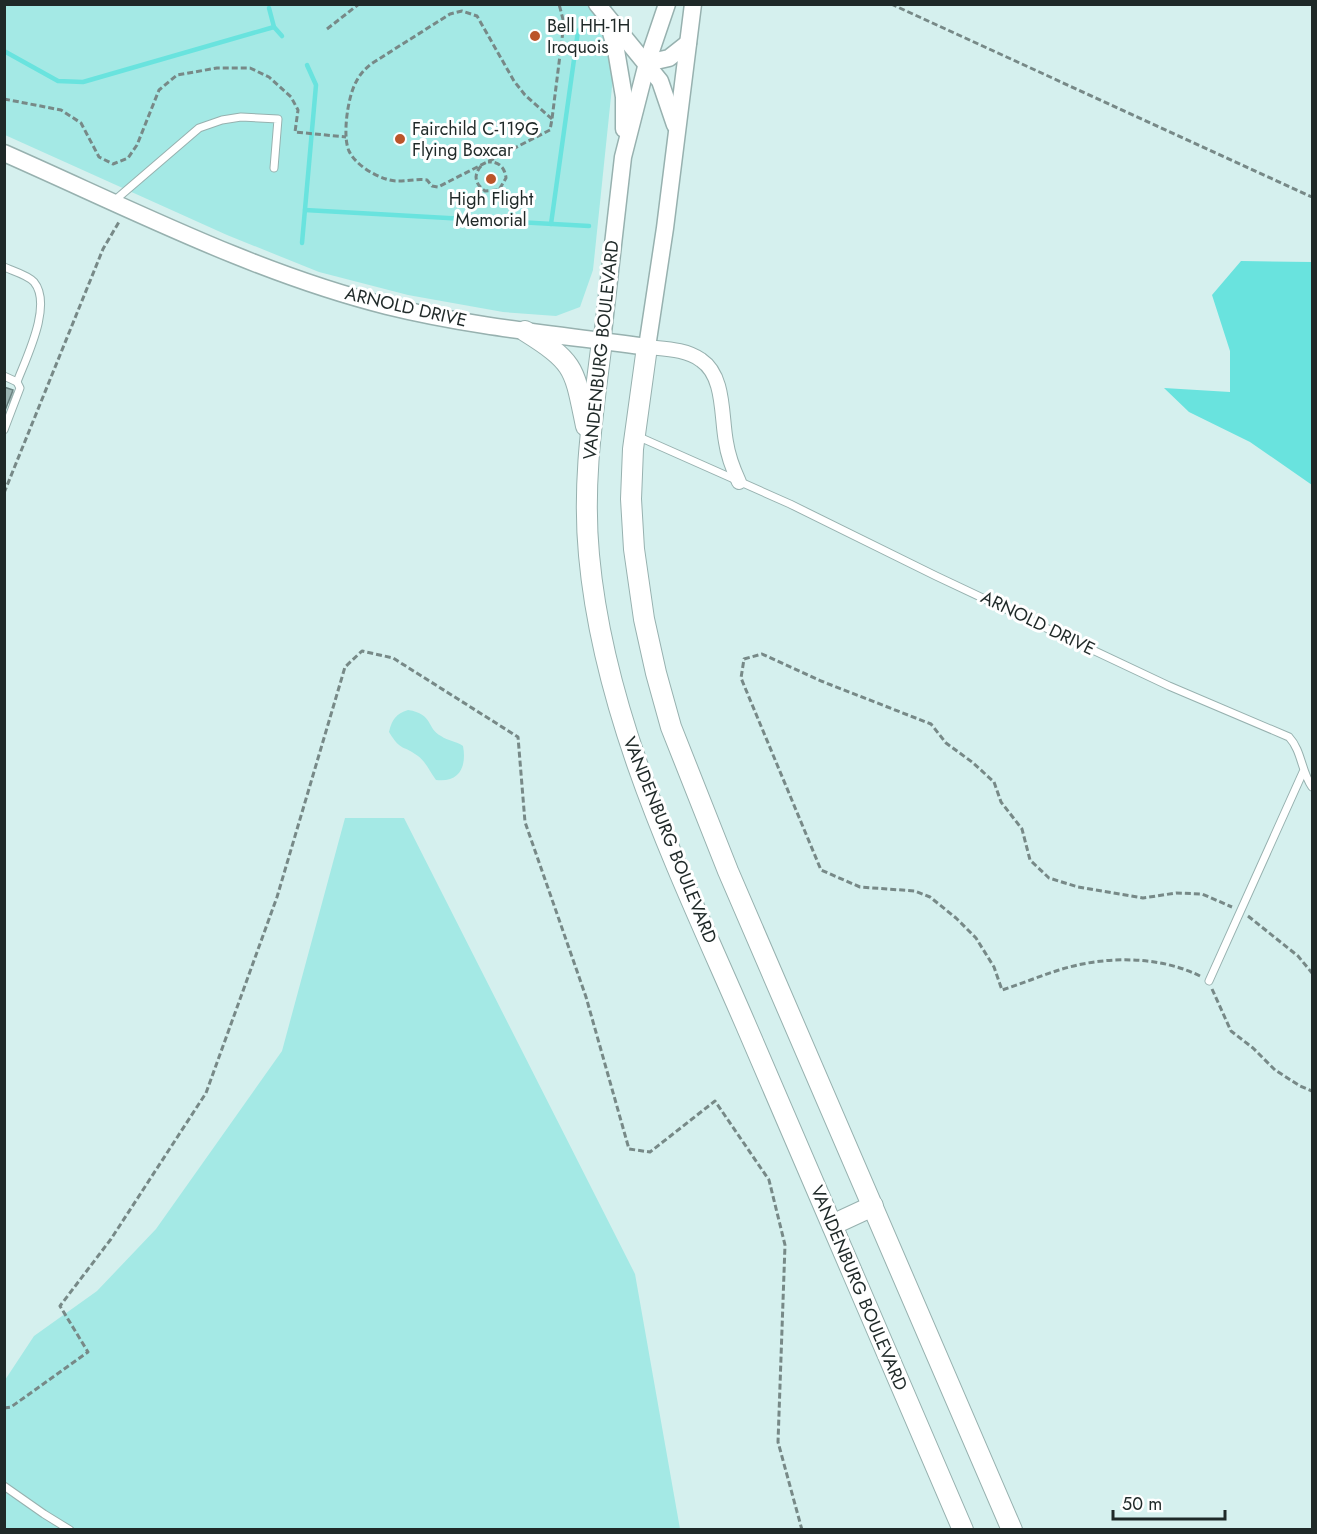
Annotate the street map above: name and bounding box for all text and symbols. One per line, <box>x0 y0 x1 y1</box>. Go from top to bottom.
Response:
place label: Bell HH-1H Iroquois <box>547 13 630 60</box>
marker: Bell HH-1H Iroquois <box>528 29 542 43</box>
place label: Fairchild C-119G Flying Boxcar <box>412 116 539 163</box>
marker: Fairchild C-119G Flying Boxcar <box>393 132 407 146</box>
marker: High Flight Memorial <box>484 172 498 186</box>
place label: High Flight Memorial <box>449 186 534 233</box>
street label: VANDENBURG BOULEVARD <box>577 239 625 461</box>
street label: ARNOLD DRIVE <box>342 280 470 334</box>
street label: ARNOLD DRIVE <box>976 584 1100 662</box>
street label: VANDENBURG BOULEVARD <box>617 733 723 947</box>
street label: VANDENBURG BOULEVARD <box>804 1181 914 1395</box>
scale bar <box>1113 1483 1226 1521</box>
text: 50 m <box>1122 1491 1162 1517</box>

